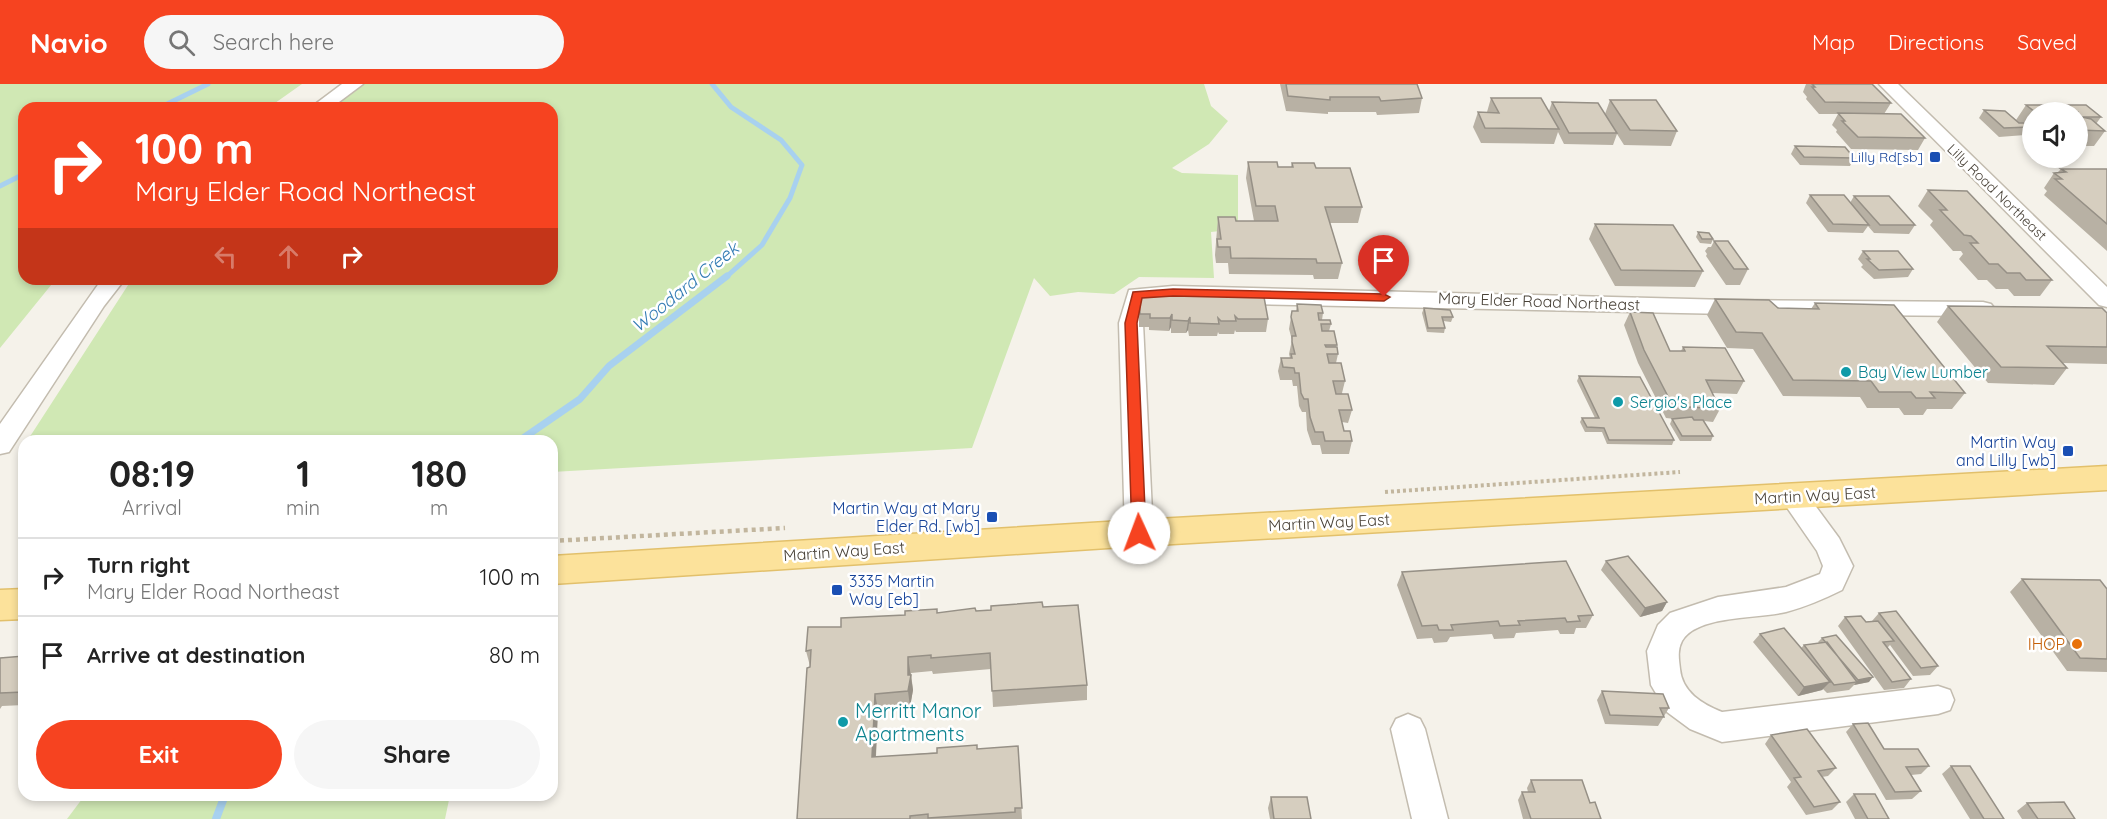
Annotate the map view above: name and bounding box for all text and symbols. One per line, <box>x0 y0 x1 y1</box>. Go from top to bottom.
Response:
search box <box>144 15 564 69</box>
text: Navio <box>30 25 108 60</box>
icon: search <box>165 26 198 59</box>
text: Search here <box>213 28 334 56</box>
text: Map <box>1812 29 1855 55</box>
text: Directions <box>1888 29 1984 55</box>
text: Saved <box>2017 29 2077 55</box>
map controls <box>2022 102 2088 168</box>
button: sound <box>2022 102 2088 168</box>
text: 100 m <box>135 122 253 175</box>
icon: right <box>36 126 114 204</box>
street label: Lilly Road Northeast <box>1943 140 2051 244</box>
place label: Lilly Rd[sb] <box>1851 148 1923 166</box>
marker: Lilly Rd[sb] <box>1928 150 1942 164</box>
text: Mary Elder Road Northeast <box>135 174 476 208</box>
pin <box>1358 235 1409 297</box>
water label: Woodard Creek <box>627 236 744 337</box>
icon: left <box>209 240 242 273</box>
icon: ahead <box>272 240 305 273</box>
icon: right <box>335 240 368 273</box>
icon: arrive <box>1367 244 1400 277</box>
street label: Mary Elder Road Northeast <box>1438 287 1640 315</box>
place label: Bay View Lumber <box>1858 362 1988 382</box>
marker: Bay View Lumber <box>1839 365 1853 379</box>
place label: Sergio's Place <box>1630 392 1732 412</box>
marker: Sergio's Place <box>1611 395 1625 409</box>
place label: Martin Way and Lilly [wb] <box>1956 432 2056 470</box>
marker: Martin Way and Lilly [wb] <box>2061 444 2075 458</box>
text: 08:19 <box>109 451 195 496</box>
text: 1 <box>296 451 310 496</box>
text: 180 <box>411 451 467 496</box>
street label: Martin Way East <box>1754 482 1876 508</box>
text: Arrival <box>122 495 182 520</box>
text: min <box>286 495 320 520</box>
text: m <box>430 495 448 520</box>
place label: Martin Way at Mary Elder Rd. [wb] <box>832 498 980 536</box>
position arrow <box>1107 501 1171 565</box>
street label: Martin Way East <box>1268 509 1390 535</box>
marker: Martin Way at Mary Elder Rd. [wb] <box>985 510 999 524</box>
street label: Martin Way East <box>783 537 905 565</box>
text: Turn right <box>87 551 191 579</box>
icon: right <box>36 561 69 594</box>
text: 100 m <box>480 563 540 591</box>
place label: 3335 Martin Way [eb] <box>849 571 934 609</box>
text: Mary Elder Road Northeast <box>87 579 340 604</box>
marker: 3335 Martin Way [eb] <box>830 583 844 597</box>
place label: IHOP <box>2028 634 2065 654</box>
marker: IHOP <box>2070 637 2084 651</box>
icon: arrive <box>36 639 69 672</box>
text: Arrive at destination <box>87 641 305 669</box>
text: 80 m <box>489 641 540 669</box>
place label: Merritt Manor Apartments <box>855 698 982 746</box>
marker: Merritt Manor Apartments <box>836 715 850 729</box>
button: Exit <box>36 720 282 789</box>
button: Share <box>294 720 540 789</box>

